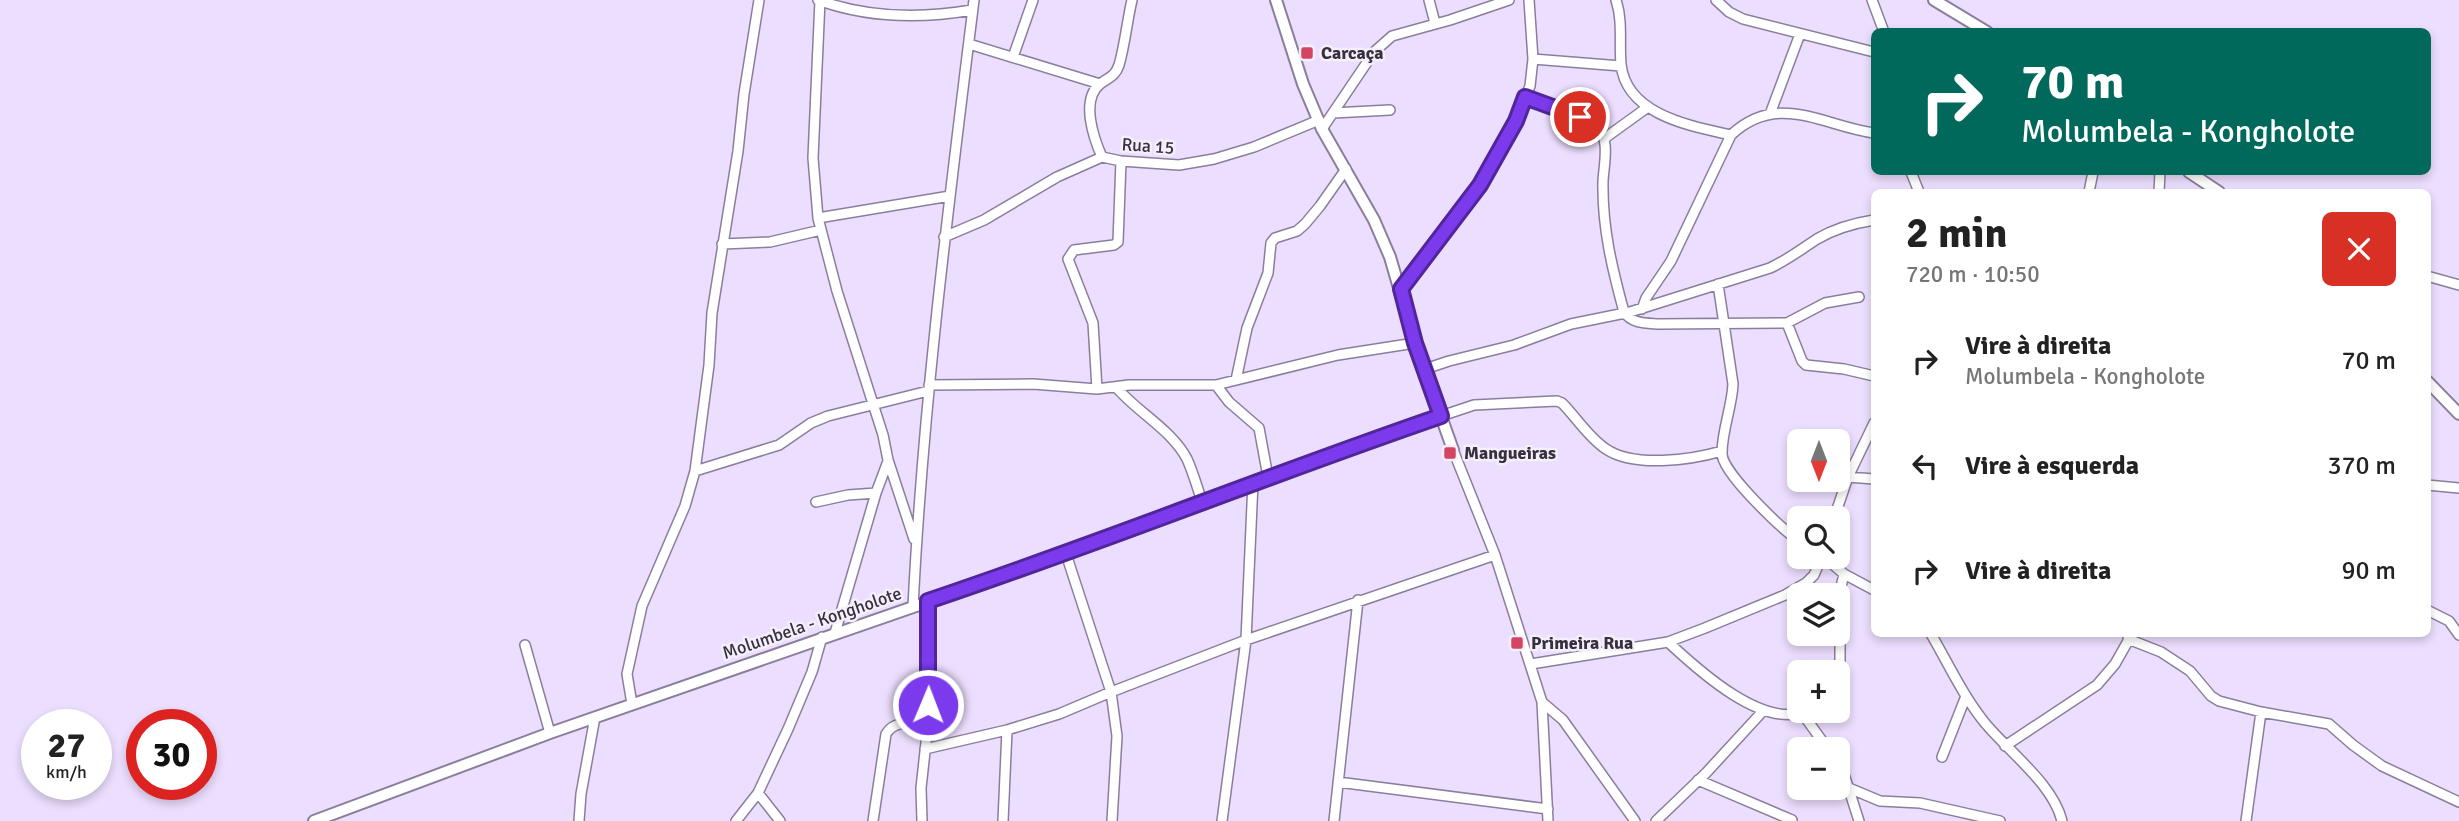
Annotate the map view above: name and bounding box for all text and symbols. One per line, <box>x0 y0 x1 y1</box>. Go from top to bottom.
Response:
place label: Carcaça <box>1321 42 1384 64</box>
marker: Carcaça <box>1299 45 1315 61</box>
text: 70 m <box>2021 52 2124 112</box>
icon: right <box>1906 56 1997 147</box>
pin <box>1550 87 1610 147</box>
icon: arrive <box>1561 98 1599 136</box>
text: Molumbela - Kongholote <box>2021 112 2355 151</box>
street label: Rua 15 <box>1121 133 1175 159</box>
text: 2 min <box>1906 208 2007 259</box>
button: close <box>2322 212 2396 286</box>
text: 720 m · 10:50 <box>1906 260 2040 289</box>
text: Vire à direita <box>1965 330 2111 362</box>
icon: right <box>1906 342 1944 380</box>
text: 70 m <box>2341 345 2396 377</box>
text: Molumbela - Kongholote <box>1965 362 2205 391</box>
north arrow <box>1787 429 1850 492</box>
map controls <box>1787 429 1850 800</box>
place label: Mangueiras <box>1464 442 1556 464</box>
marker: Mangueiras <box>1442 445 1458 461</box>
icon: left <box>1906 447 1944 485</box>
text: Vire à esquerda <box>1965 450 2139 482</box>
text: 370 m <box>2327 450 2396 482</box>
button: search <box>1787 506 1850 569</box>
icon: right <box>1906 552 1944 590</box>
text: Vire à direita <box>1965 555 2111 587</box>
text: 90 m <box>2341 555 2396 587</box>
street label: Molumbela - Kongholote <box>720 582 904 664</box>
button: layers <box>1787 583 1850 646</box>
place label: Primeira Rua <box>1531 632 1633 654</box>
marker: Primeira Rua <box>1509 635 1525 651</box>
button: + <box>1787 660 1850 723</box>
position arrow <box>891 668 965 742</box>
speed limit sign: 30 <box>126 709 217 800</box>
text: 27 <box>48 724 85 767</box>
button: − <box>1787 737 1850 800</box>
text: km/h <box>46 761 87 783</box>

